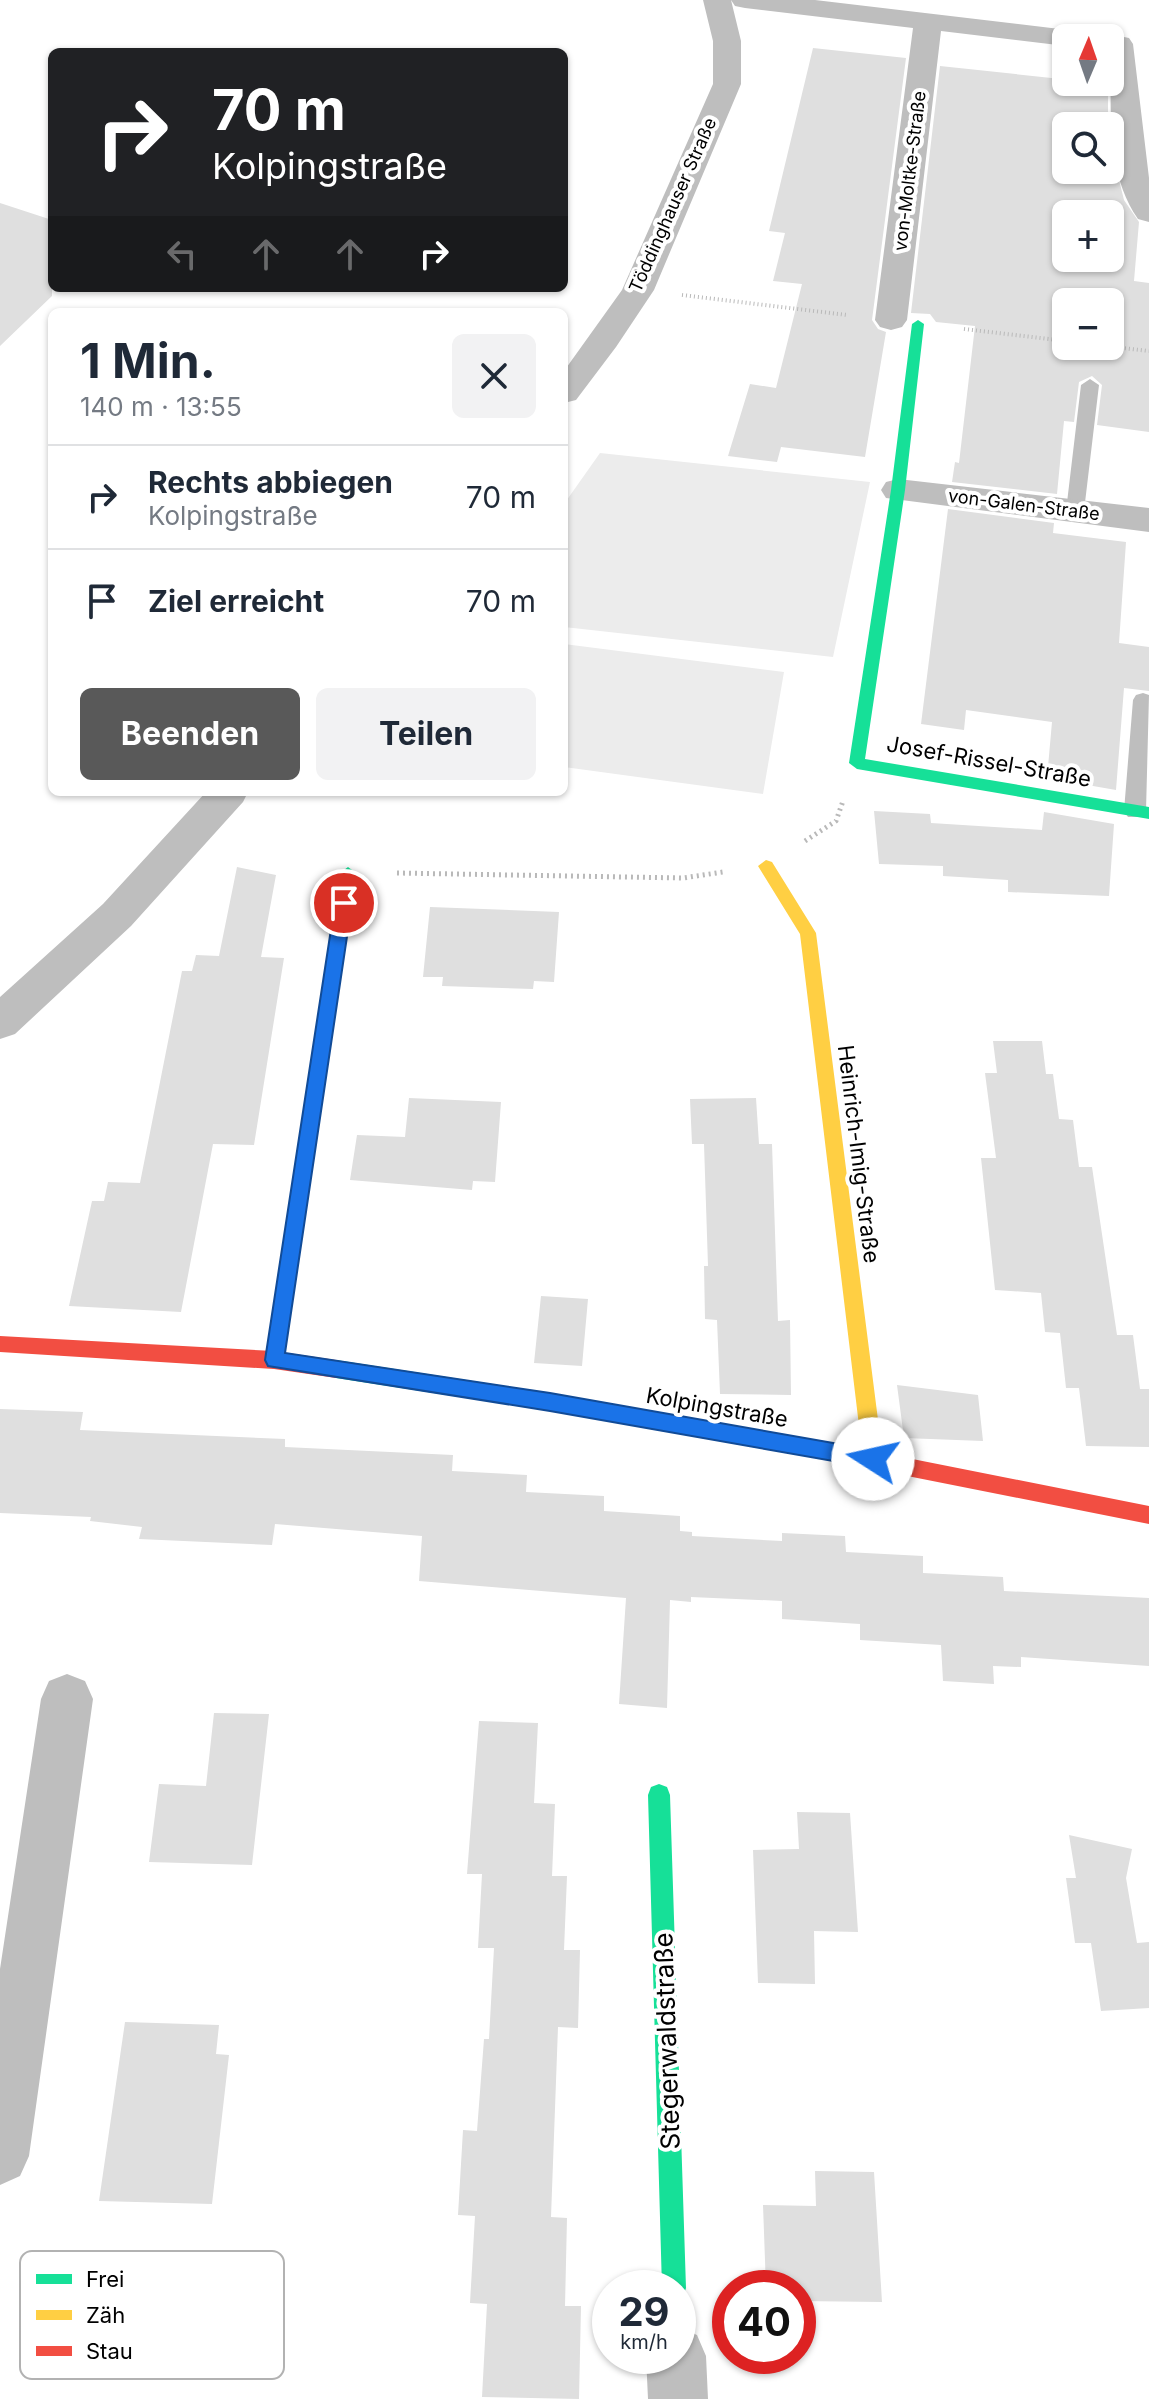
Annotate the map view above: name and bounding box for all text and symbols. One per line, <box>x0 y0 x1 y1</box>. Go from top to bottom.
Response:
north arrow <box>1052 24 1124 96</box>
map controls <box>1052 24 1124 360</box>
text: 70 m <box>212 76 346 144</box>
icon: right <box>80 80 184 184</box>
street label: von-Moltke-Straße <box>889 90 930 252</box>
button: search <box>1052 112 1124 184</box>
street label: Töddinghauser Straße <box>625 114 721 295</box>
text: Kolpingstraße <box>212 144 447 188</box>
button: + <box>1052 200 1124 272</box>
icon: left <box>160 232 204 276</box>
icon: ahead <box>244 232 288 276</box>
icon: ahead <box>328 232 372 276</box>
icon: right <box>412 232 456 276</box>
button: − <box>1052 288 1124 360</box>
text: 1 Min. <box>80 331 216 390</box>
button: close <box>452 334 536 418</box>
text: 140 m · 13:55 <box>80 391 242 422</box>
text: Rechts abbiegen <box>148 464 393 500</box>
icon: right <box>80 475 124 519</box>
text: 70 m <box>466 479 536 515</box>
street label: von-Galen-Straße <box>947 485 1101 524</box>
text: Kolpingstraße <box>148 500 318 531</box>
icon: arrive <box>80 579 124 623</box>
text: Ziel erreicht <box>148 583 324 619</box>
text: 70 m <box>466 583 536 619</box>
button: Beenden <box>80 688 300 780</box>
button: Teilen <box>316 688 536 780</box>
street label: Josef-Rissel-Straße <box>885 730 1093 792</box>
pin <box>310 869 378 937</box>
icon: arrive <box>322 881 366 925</box>
street label: Heinrich-Imig-Straße <box>833 1043 885 1265</box>
street label: Kolpingstraße <box>644 1382 790 1432</box>
position arrow <box>831 1417 915 1501</box>
street label: Stegerwaldstraße <box>647 1932 686 2150</box>
legend <box>20 2251 284 2379</box>
text: Frei <box>86 2266 124 2292</box>
speed limit sign: 40 <box>712 2270 816 2374</box>
text: 29 <box>618 2287 670 2336</box>
text: Zäh <box>86 2302 125 2328</box>
text: km/h <box>620 2330 668 2354</box>
text: Stau <box>86 2338 133 2364</box>

